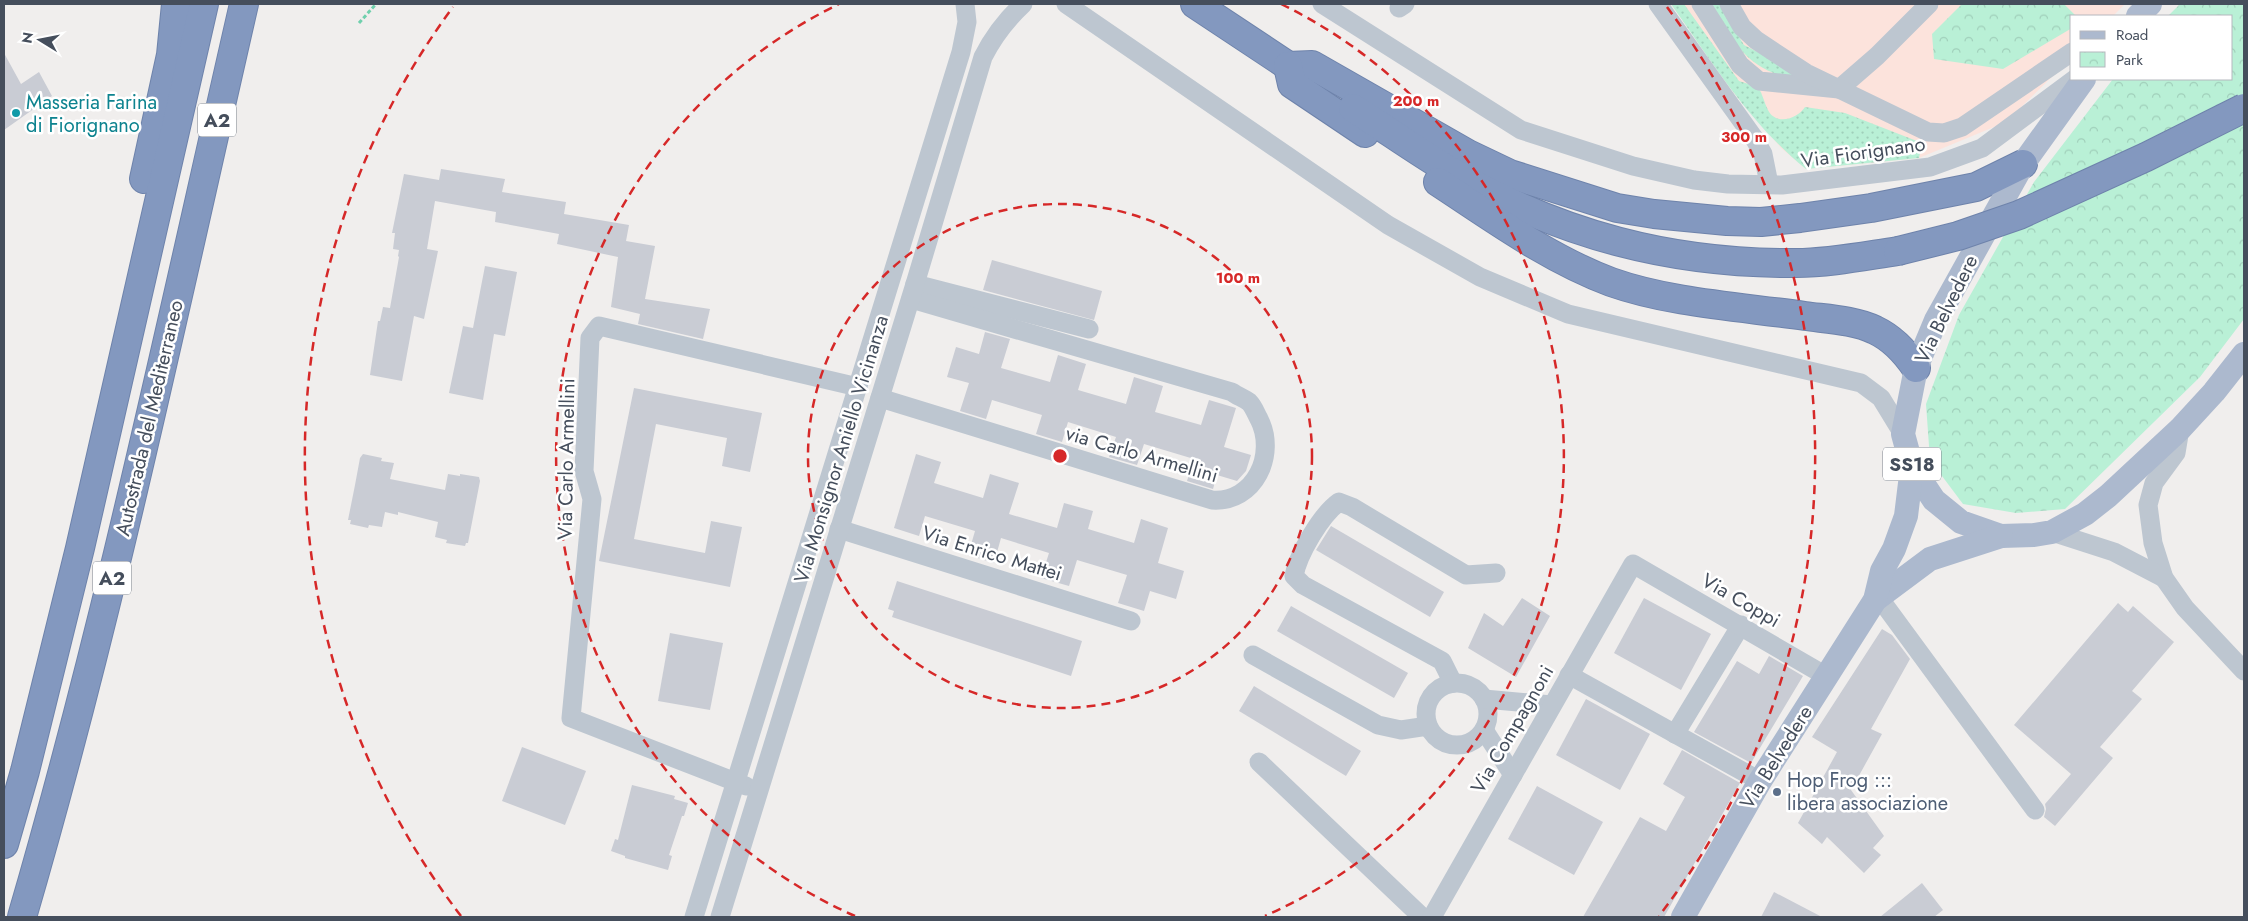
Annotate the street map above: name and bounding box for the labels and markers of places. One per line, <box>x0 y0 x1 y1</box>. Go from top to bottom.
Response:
place label: Masseria Farina di Fiorignano <box>26 88 157 140</box>
marker: Masseria Farina di Fiorignano <box>10 107 22 119</box>
centre of rings <box>1051 447 1069 465</box>
place label: Hop Frog ::: libera associazione <box>1787 766 1948 818</box>
marker: Hop Frog ::: libera associazione <box>1771 786 1783 798</box>

